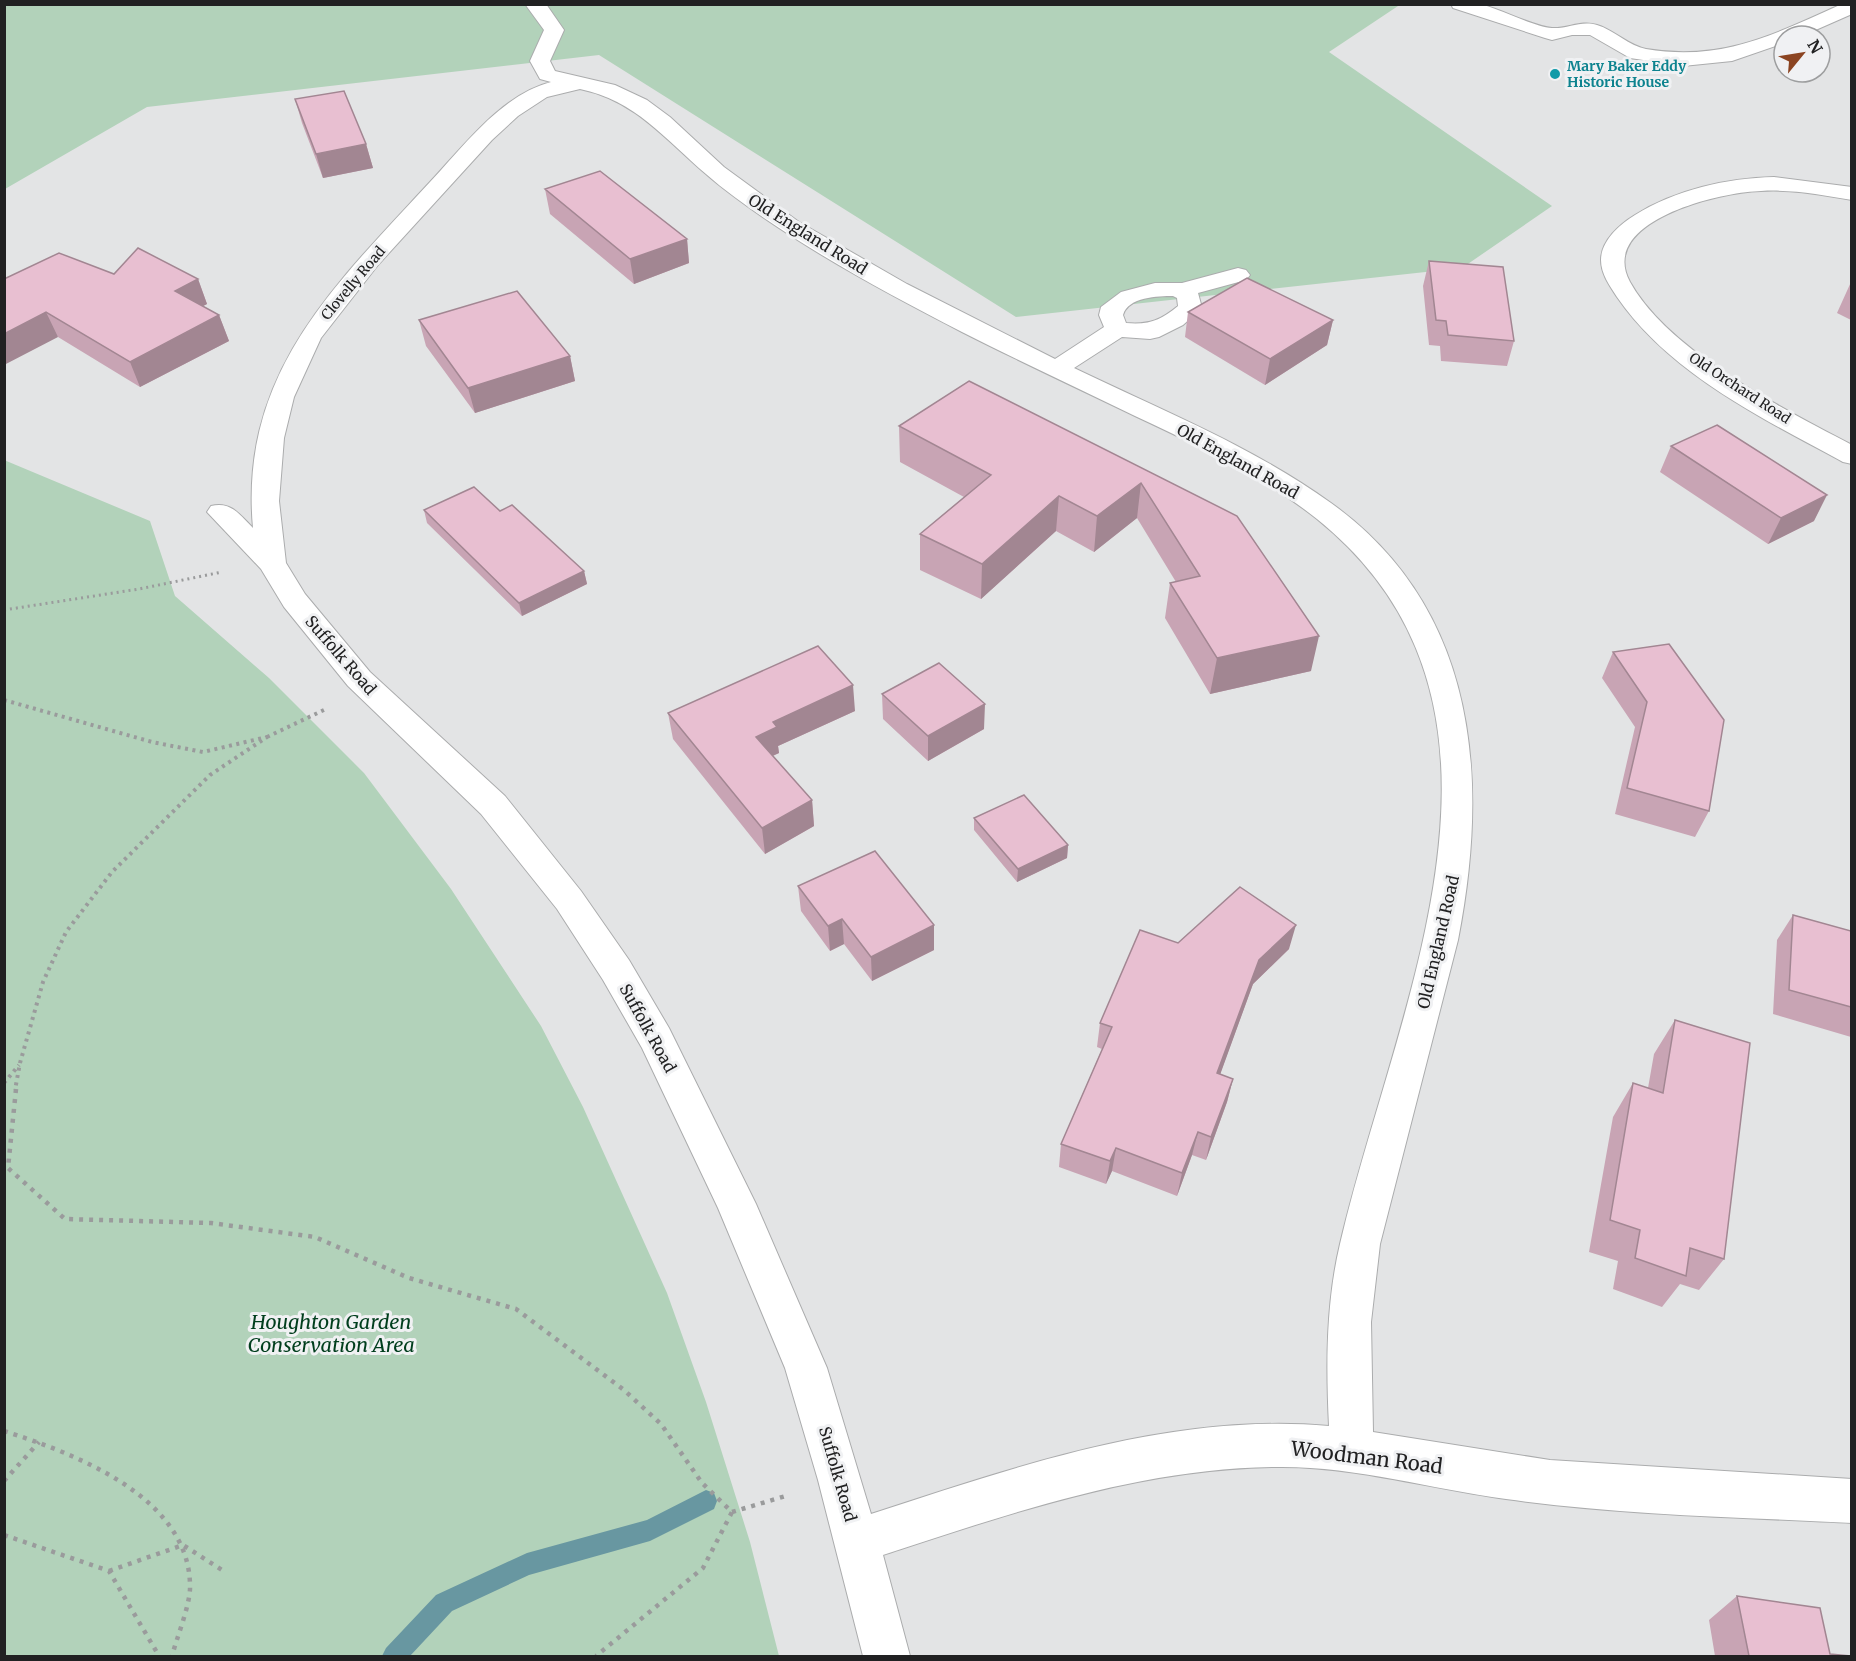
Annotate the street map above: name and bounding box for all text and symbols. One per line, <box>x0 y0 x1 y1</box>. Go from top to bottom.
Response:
north arrow <box>1772 24 1832 84</box>
text: N <box>1803 36 1827 57</box>
place label: Mary Baker Eddy Historic House <box>1567 57 1687 91</box>
marker: Mary Baker Eddy Historic House <box>1548 67 1562 81</box>
street label: Old England Road <box>745 189 871 279</box>
street label: Clovelly Road <box>317 242 389 323</box>
street label: Old Orchard Road <box>1686 348 1795 428</box>
street label: Old England Road <box>1174 419 1303 503</box>
street label: Suffolk Road <box>301 611 381 699</box>
street label: Old England Road <box>1413 873 1463 1011</box>
street label: Suffolk Road <box>615 980 681 1076</box>
park label: Houghton Garden Conservation Area <box>247 1309 415 1357</box>
street label: Suffolk Road <box>815 1424 861 1524</box>
street label: Woodman Road <box>1289 1435 1444 1479</box>

